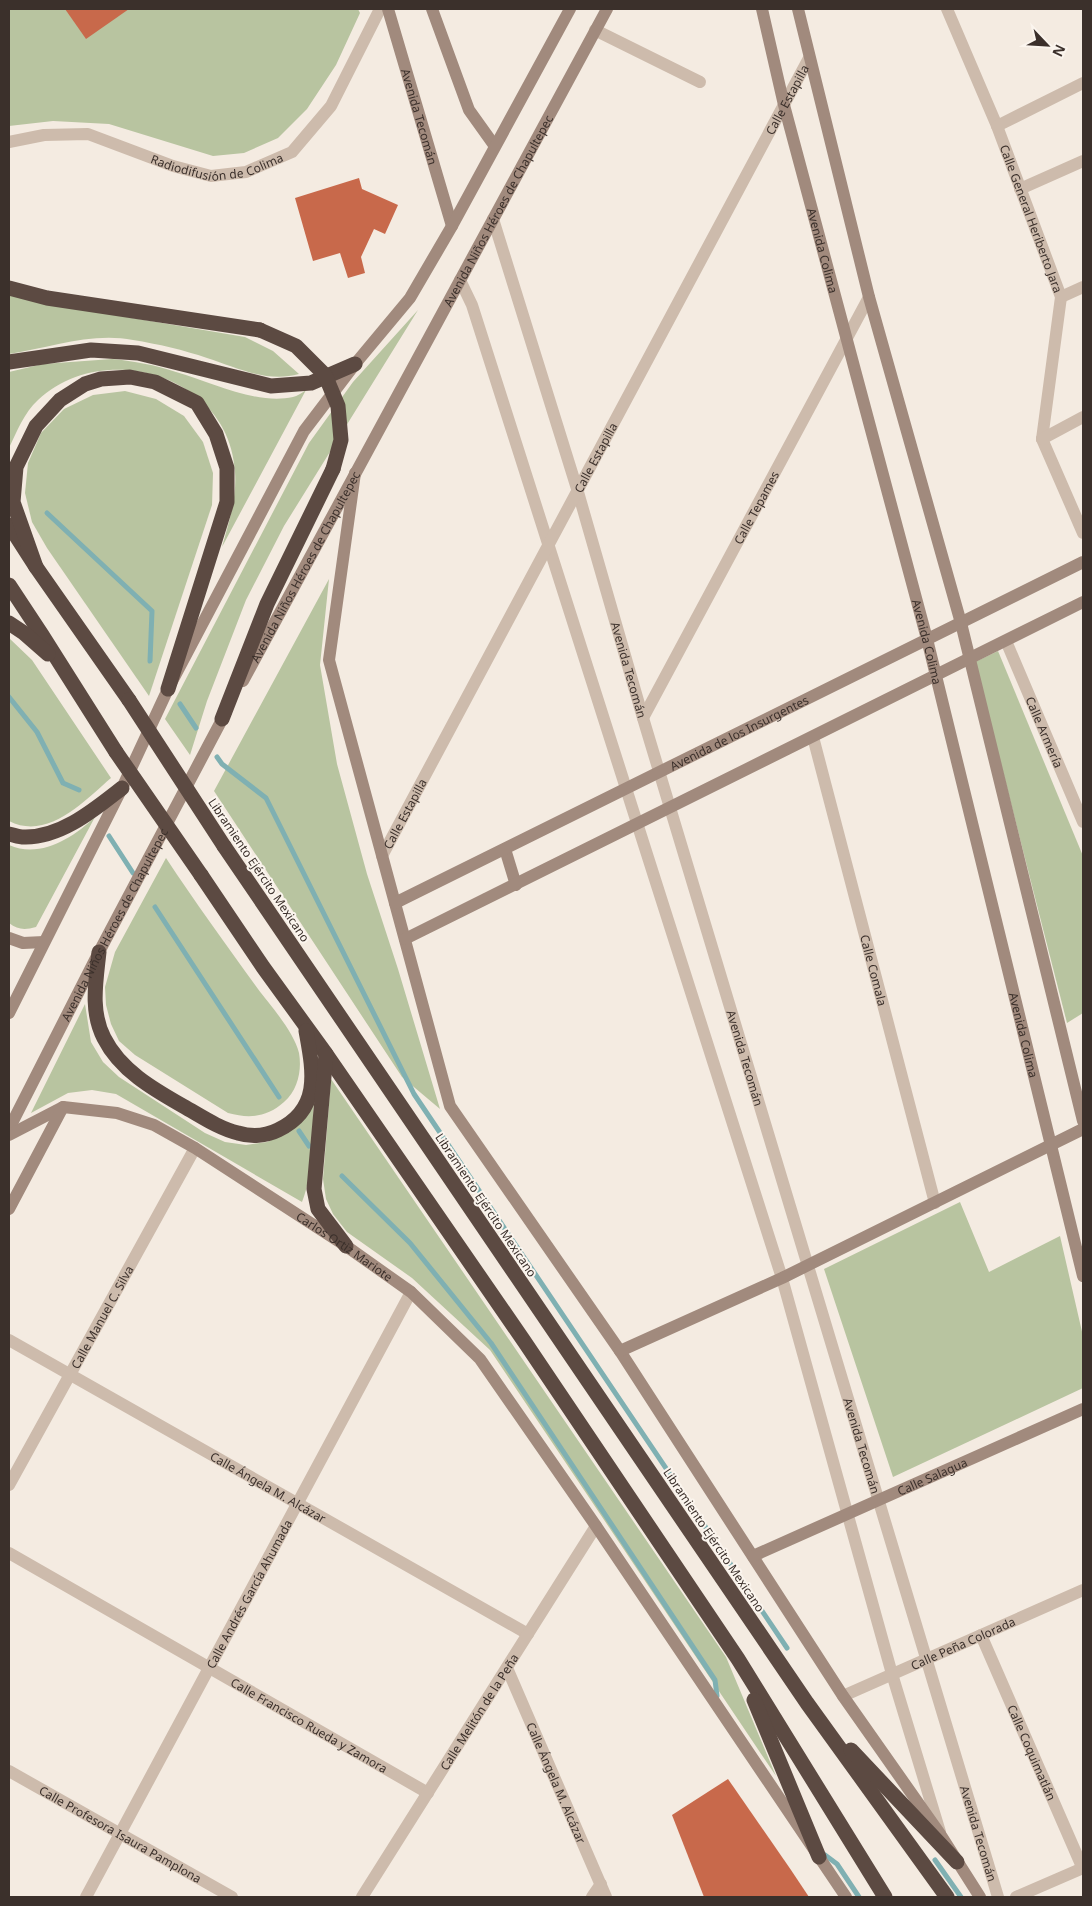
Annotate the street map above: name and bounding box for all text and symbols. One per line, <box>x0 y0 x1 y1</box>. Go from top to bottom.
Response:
north arrow <box>1022 20 1072 70</box>
text: N <box>1048 42 1070 60</box>
street label: Calle Estapilla <box>761 61 813 138</box>
street label: Avenida Tecomán <box>397 66 442 166</box>
street label: Avenida Niños Héroes de Chapultepec <box>439 112 557 309</box>
street label: Calle General Heriberto Jara <box>996 142 1067 295</box>
street label: Radiodifusión de Colima <box>149 147 287 163</box>
text: Radiodifusión de Colima <box>148 148 286 184</box>
street label: Avenida Colima <box>803 206 842 295</box>
street label: Calle Estapilla <box>569 419 621 496</box>
street label: Avenida Niños Héroes de Chapultepec <box>246 468 364 665</box>
street label: Calle Tepames <box>729 468 783 547</box>
street label: Avenida Colima <box>908 597 946 686</box>
street label: Avenida Tecomán <box>607 620 651 720</box>
street label: Avenida de los Insurgentes <box>667 691 812 774</box>
street label: Calle Armería <box>1022 694 1067 770</box>
street label: Calle Estapilla <box>379 776 430 852</box>
street label: Libramiento Ejército Mexicano <box>204 795 314 945</box>
street label: Avenida Niños Héroes de Chapultepec <box>57 825 172 1024</box>
street label: Calle Comala <box>857 933 892 1008</box>
street label: Avenida Colima <box>1005 991 1043 1079</box>
street label: Avenida Tecomán <box>723 1008 768 1108</box>
street label: Libramiento Ejército Mexicano <box>431 1130 541 1280</box>
street label: Carlos Ortiz Mariote <box>293 1207 396 1285</box>
street label: Calle Manuel C. Silva <box>66 1262 137 1372</box>
street label: Avenida Tecomán <box>840 1396 885 1496</box>
street label: Calle Ángela M. Alcázar <box>207 1447 329 1526</box>
street label: Calle Salagua <box>894 1453 970 1499</box>
street label: Libramiento Ejército Mexicano <box>659 1465 769 1615</box>
street label: Calle Andrés García Ahumada <box>202 1516 296 1671</box>
street label: Calle Peña Colorada <box>908 1613 1018 1674</box>
street label: Calle Melitón de la Peña <box>436 1650 522 1773</box>
street label: Calle Francisco Rueda y Zamora <box>228 1673 391 1777</box>
street label: Calle Coquimatlán <box>1004 1702 1060 1803</box>
street label: Calle Ángela M. Alcázar <box>523 1719 590 1846</box>
street label: Calle Profesora Isaura Pamplona <box>36 1781 205 1887</box>
street label: Avenida Tecomán <box>956 1783 1001 1883</box>

